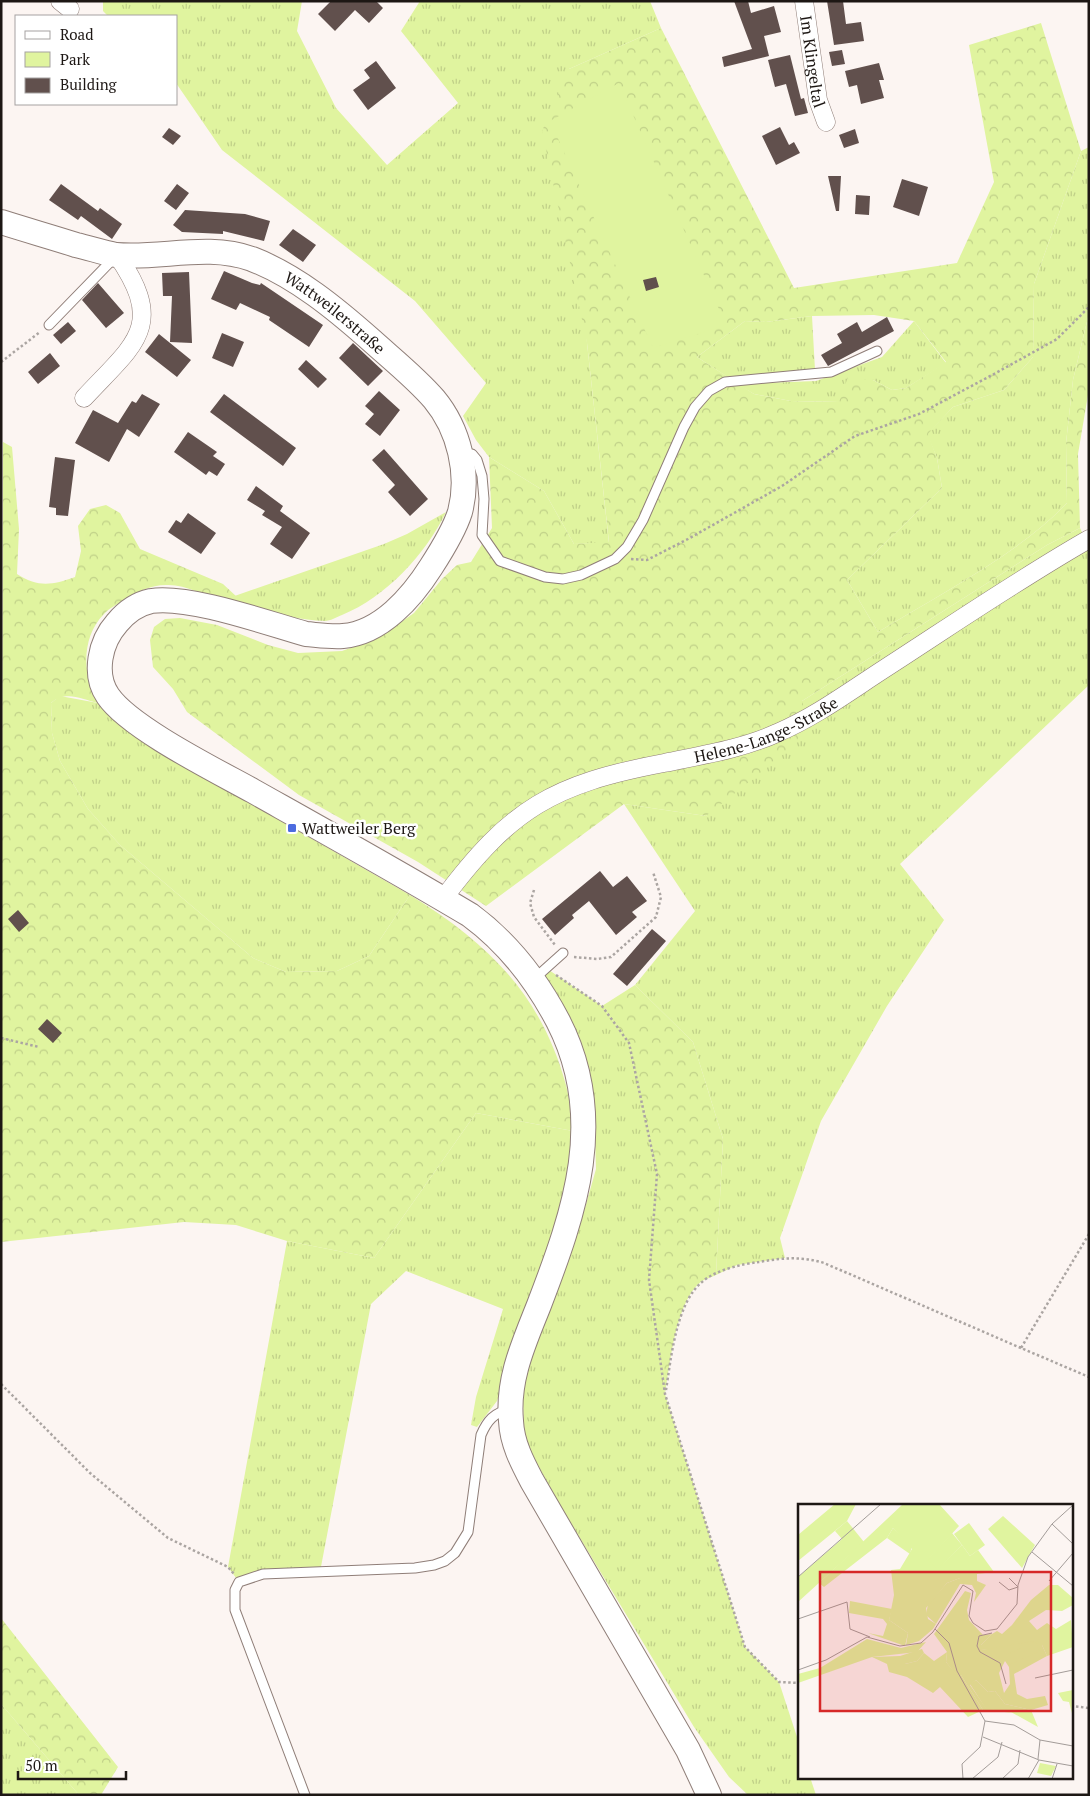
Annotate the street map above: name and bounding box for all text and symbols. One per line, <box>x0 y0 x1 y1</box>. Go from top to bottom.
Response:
street label: Im Klingeltal <box>795 14 831 111</box>
legend <box>15 15 178 105</box>
text: Road <box>60 24 93 44</box>
text: Park <box>60 49 90 69</box>
text: Building <box>60 74 118 94</box>
street label: Wattweilerstraße <box>281 266 390 359</box>
street label: Helene-Lange-Straße <box>692 691 842 768</box>
place label: Wattweiler Berg <box>302 817 416 839</box>
marker: Wattweiler Berg <box>286 822 298 834</box>
inset map <box>798 1504 1072 1778</box>
scale bar <box>18 1748 125 1780</box>
text: 50 m <box>25 1755 58 1775</box>

